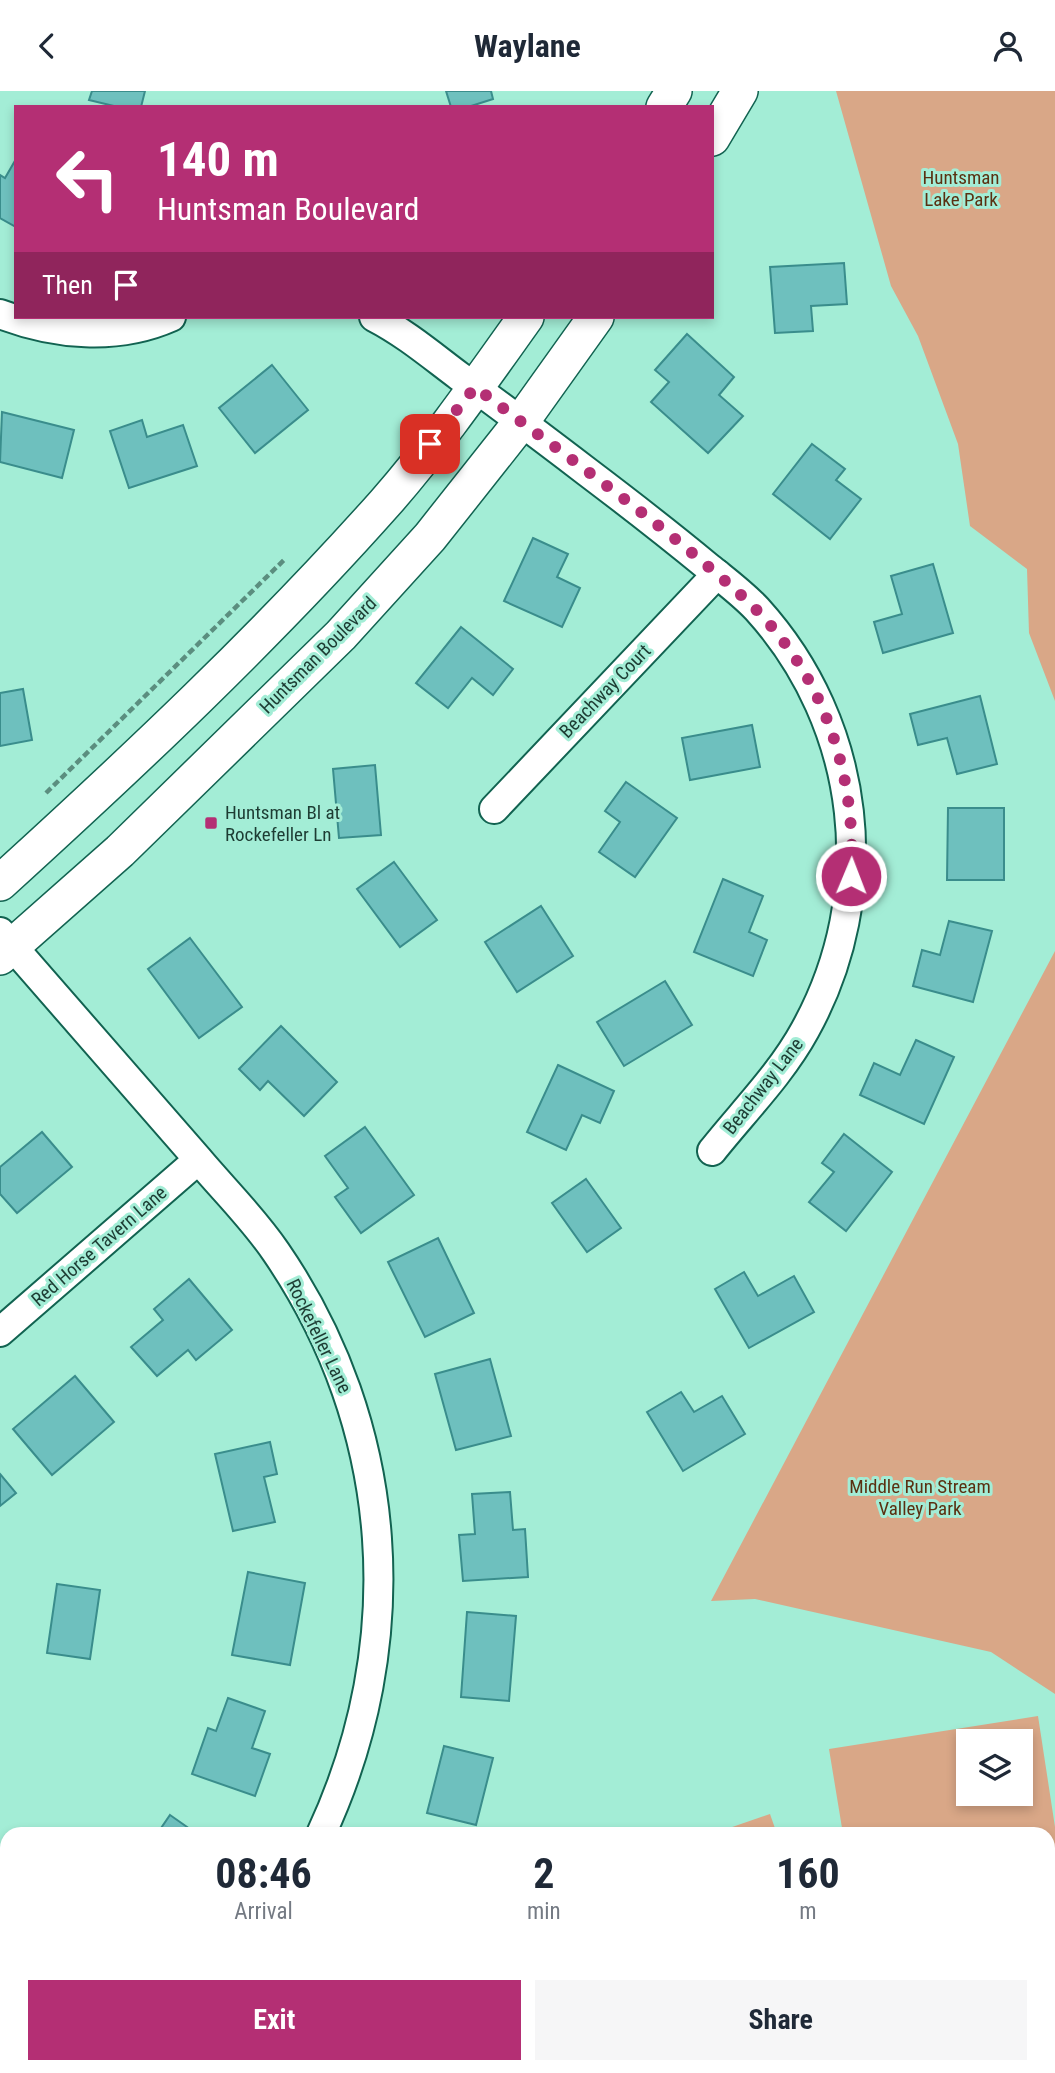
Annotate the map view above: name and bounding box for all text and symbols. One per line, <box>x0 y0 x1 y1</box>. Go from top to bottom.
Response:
icon: back <box>28 27 66 65</box>
text: Waylane <box>474 27 581 65</box>
icon: person <box>989 27 1027 65</box>
text: 140 m <box>157 131 279 188</box>
icon: left <box>42 133 133 224</box>
park label: Huntsman Lake Park <box>922 166 1000 211</box>
text: Huntsman Boulevard <box>157 190 419 228</box>
icon: arrive <box>107 266 145 304</box>
text: Then <box>42 270 93 300</box>
pin <box>400 414 460 474</box>
icon: arrive <box>411 425 449 463</box>
street label: Huntsman Boulevard <box>255 592 381 718</box>
street label: Beachway Court <box>555 639 655 743</box>
place label: Huntsman Bl at Rockefeller Ln <box>225 801 340 846</box>
marker: Huntsman Bl at Rockefeller Ln <box>203 815 219 831</box>
position arrow <box>814 839 888 913</box>
street label: Beachway Lane <box>718 1033 808 1139</box>
street label: Red Horse Tavern Lane <box>27 1181 171 1311</box>
street label: Rockefeller Lane <box>281 1275 357 1397</box>
park label: Middle Run Stream Valley Park <box>849 1475 991 1520</box>
map controls <box>956 1729 1033 1806</box>
button: layers <box>956 1729 1033 1806</box>
text: 08:46 <box>215 1849 312 1898</box>
text: 2 <box>533 1849 554 1898</box>
text: 160 <box>776 1849 840 1898</box>
text: Arrival <box>234 1898 293 1925</box>
text: min <box>527 1898 561 1925</box>
text: m <box>799 1898 816 1925</box>
button: Exit <box>28 1980 521 2060</box>
button: Share <box>535 1980 1027 2060</box>

